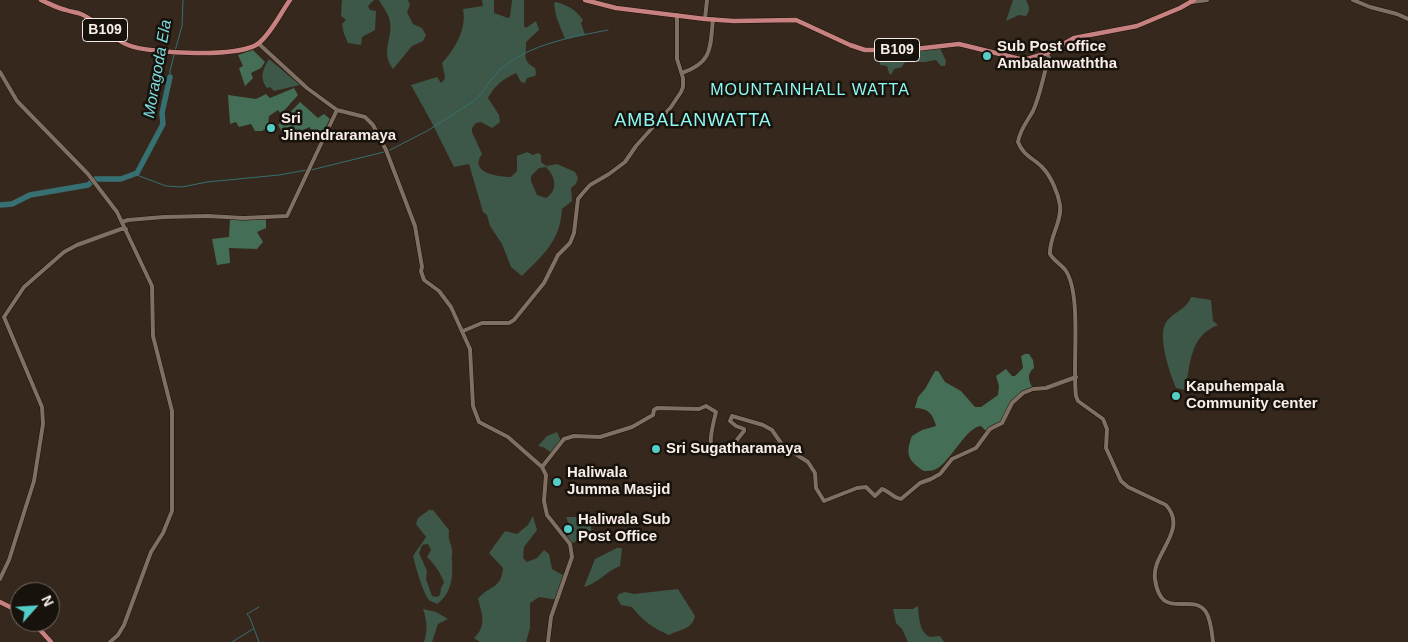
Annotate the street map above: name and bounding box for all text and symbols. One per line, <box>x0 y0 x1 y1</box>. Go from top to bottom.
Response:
road number: B109 <box>82 18 128 42</box>
water label: Moragoda Ela <box>140 18 176 120</box>
road number: B109 <box>874 38 920 62</box>
place label: Sub Post office Ambalanwaththa <box>997 38 1117 73</box>
marker: Sub Post office Ambalanwaththa <box>981 50 993 62</box>
district label: MOUNTAINHALL WATTA <box>708 81 912 101</box>
place label: Sri Jinendraramaya <box>281 110 396 145</box>
district label: AMBALANWATTA <box>613 110 773 132</box>
marker: Sri Jinendraramaya <box>265 122 277 134</box>
place label: Kapuhempala Community center <box>1186 378 1318 413</box>
marker: Kapuhempala Community center <box>1170 390 1182 402</box>
place label: Sri Sugatharamaya <box>666 440 802 458</box>
marker: Sri Sugatharamaya <box>650 443 662 455</box>
place label: Haliwala Jumma Masjid <box>567 464 670 499</box>
marker: Haliwala Jumma Masjid <box>551 476 563 488</box>
place label: Haliwala Sub Post Office <box>578 511 671 546</box>
marker: Haliwala Sub Post Office <box>562 523 574 535</box>
north arrow <box>10 582 60 632</box>
text: N <box>38 593 57 609</box>

